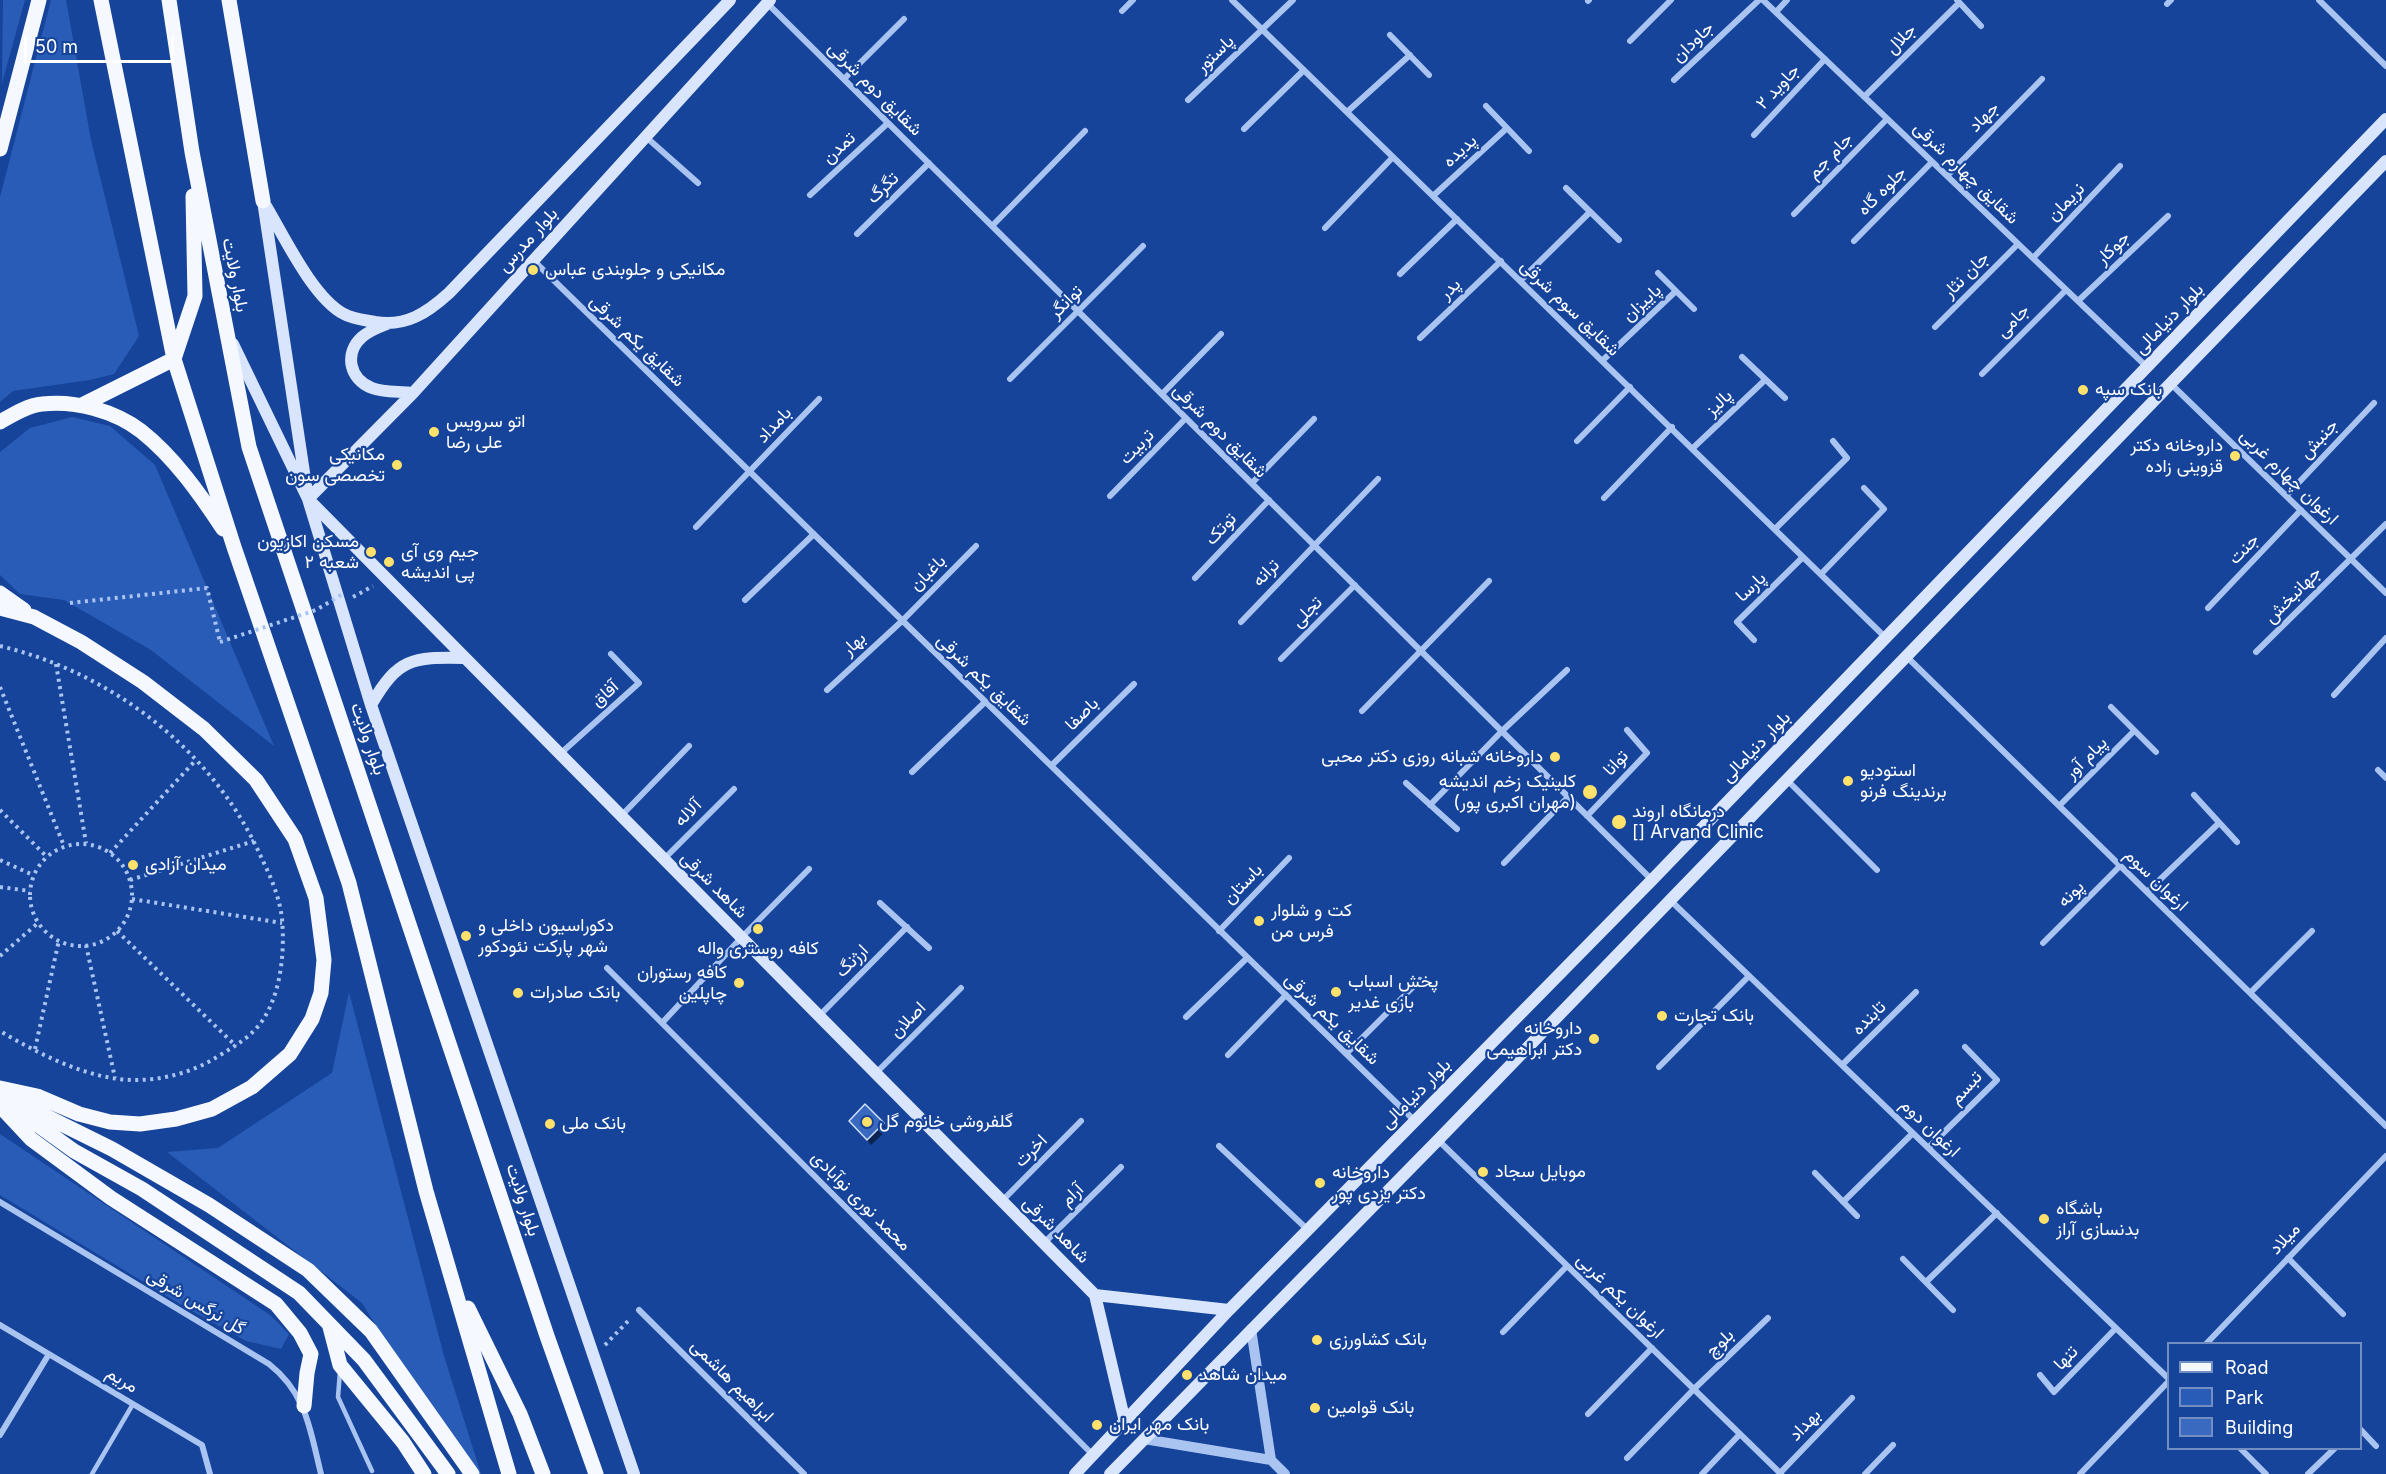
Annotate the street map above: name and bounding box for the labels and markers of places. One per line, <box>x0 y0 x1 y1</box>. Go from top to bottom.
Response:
place label: مکانیکی و جلوبندی عباس <box>545 259 725 281</box>
marker: مکانیکی و جلوبندی عباس <box>526 263 540 277</box>
place label: بانک سپه <box>2095 379 2162 401</box>
marker: بانک سپه <box>2076 383 2090 397</box>
place label: اتو سرویس علی رضا <box>446 411 526 454</box>
marker: اتو سرویس علی رضا <box>427 425 441 439</box>
place label: داروخانه دکتر قزوینی زاده <box>2130 435 2223 478</box>
place label: مکانیکی تخصصی سون <box>285 444 385 486</box>
marker: داروخانه دکتر قزوینی زاده <box>2228 449 2242 463</box>
marker: مکانیکی تخصصی سون <box>390 458 404 472</box>
place label: مسکن اکازیون شعبه ۲ <box>257 531 359 574</box>
place label: جیم وی آی پی اندیشه <box>401 541 479 584</box>
marker: مسکن اکازیون شعبه ۲ <box>364 545 378 559</box>
marker: جیم وی آی پی اندیشه <box>382 555 396 569</box>
place label: داروخانه شبانه روزی دکتر محبی <box>1321 746 1543 768</box>
marker: داروخانه شبانه روزی دکتر محبی <box>1548 750 1562 764</box>
place label: استودیو برندینگ فرنو <box>1860 760 1947 802</box>
place label: کلینیک زخم اندیشه (مهران اکبری پور) <box>1439 771 1576 814</box>
marker: استودیو برندینگ فرنو <box>1841 774 1855 788</box>
marker: کلینیک زخم اندیشه (مهران اکبری پور) <box>1581 783 1599 801</box>
place label: درمانگاه اروند [] Arvand Clinic <box>1632 801 1764 844</box>
marker: درمانگاه اروند [] Arvand Clinic <box>1610 813 1628 831</box>
place label: میدان آزادی <box>145 854 227 876</box>
marker: میدان آزادی <box>126 858 140 872</box>
place label: کت و شلوار فرس من <box>1271 900 1352 942</box>
marker: کت و شلوار فرس من <box>1252 914 1266 928</box>
place label: دکوراسیون داخلی و شهر پارکت نئودکور <box>478 915 614 958</box>
marker: کافه روستری واله <box>751 922 765 936</box>
marker: دکوراسیون داخلی و شهر پارکت نئودکور <box>459 929 473 943</box>
place label: کافه روستری واله <box>697 938 819 960</box>
place label: کافه رستوران چاپلین <box>637 962 727 1004</box>
place label: پخش اسباب بازی غدیر <box>1348 971 1438 1014</box>
marker: کافه رستوران چاپلین <box>732 976 746 990</box>
place label: بانک صادرات <box>530 982 620 1004</box>
marker: پخش اسباب بازی غدیر <box>1329 985 1343 999</box>
marker: بانک صادرات <box>511 986 525 1000</box>
place label: بانک تجارت <box>1674 1005 1754 1027</box>
marker: بانک تجارت <box>1655 1009 1669 1023</box>
place label: داروخانه دکتر ابراهیمی <box>1486 1018 1582 1060</box>
marker: داروخانه دکتر ابراهیمی <box>1587 1032 1601 1046</box>
place label: گلفروشی خانوم گل <box>879 1111 1013 1133</box>
place label: بانک ملی <box>562 1113 626 1135</box>
marker: گلفروشی خانوم گل <box>860 1115 874 1129</box>
marker: بانک ملی <box>543 1117 557 1131</box>
place label: موبایل سجاد <box>1495 1161 1586 1183</box>
place label: داروخانه دکتر یزدی پور <box>1332 1162 1426 1204</box>
marker: موبایل سجاد <box>1476 1165 1490 1179</box>
marker: داروخانه دکتر یزدی پور <box>1313 1176 1327 1190</box>
place label: باشگاه بدنسازی آراز <box>2056 1198 2139 1240</box>
marker: باشگاه بدنسازی آراز <box>2037 1212 2051 1226</box>
place label: بانک کشاورزی <box>1329 1329 1427 1351</box>
marker: بانک کشاورزی <box>1310 1333 1324 1347</box>
place label: میدان شاهد <box>1199 1364 1287 1386</box>
marker: میدان شاهد <box>1180 1368 1194 1382</box>
place label: بانک قوامین <box>1327 1397 1414 1419</box>
marker: بانک قوامین <box>1308 1401 1322 1415</box>
place label: بانک مهر ایران <box>1109 1414 1209 1436</box>
marker: بانک مهر ایران <box>1090 1418 1104 1432</box>

